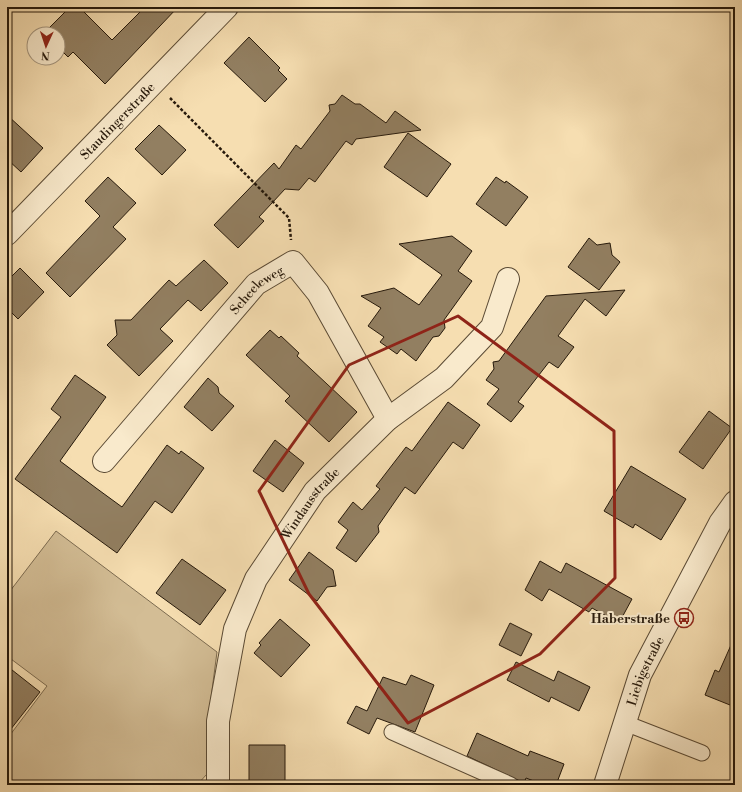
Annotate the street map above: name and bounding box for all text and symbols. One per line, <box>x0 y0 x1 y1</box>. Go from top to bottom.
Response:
north arrow <box>26 26 66 66</box>
text: N <box>41 48 50 62</box>
street label: Staudingerstraße <box>77 79 159 163</box>
street label: Scheeleweg <box>227 262 287 318</box>
street label: Windausstraße <box>277 464 343 544</box>
bus stop icon: Haberstraße <box>673 607 695 629</box>
place label: Haberstraße <box>591 611 670 627</box>
street label: Liebigstraße <box>624 634 668 708</box>

